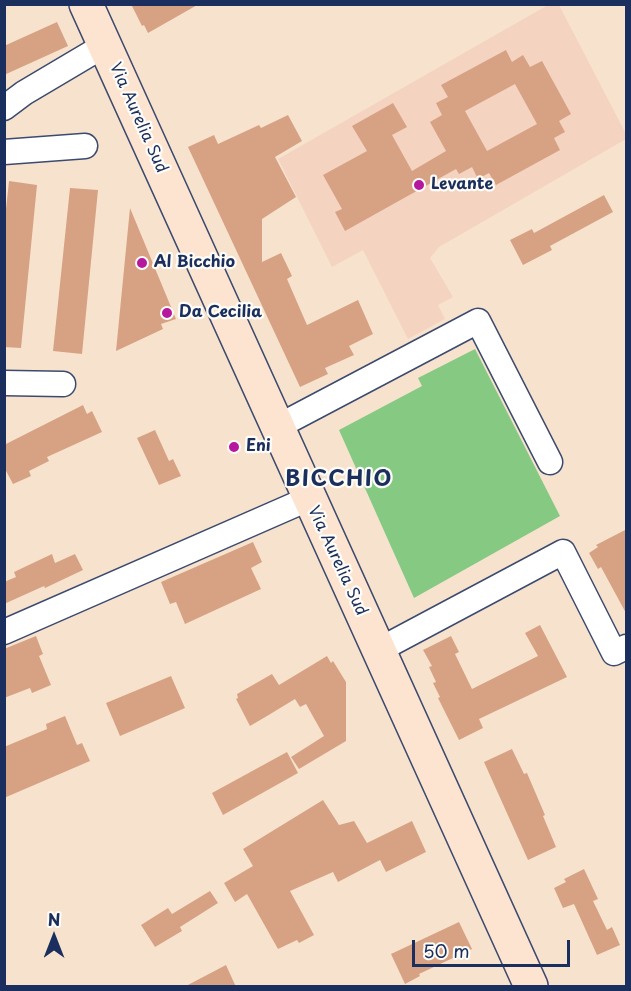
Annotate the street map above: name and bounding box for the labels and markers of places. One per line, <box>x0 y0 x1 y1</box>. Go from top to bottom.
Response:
place label: Levante <box>431 175 493 195</box>
marker: Levante <box>412 178 426 192</box>
place label: Al Bicchio <box>154 253 235 273</box>
marker: Al Bicchio <box>135 256 149 270</box>
place label: Da Cecilia <box>179 303 262 323</box>
marker: Da Cecilia <box>160 306 174 320</box>
place label: Eni <box>246 437 271 457</box>
marker: Eni <box>227 440 241 454</box>

